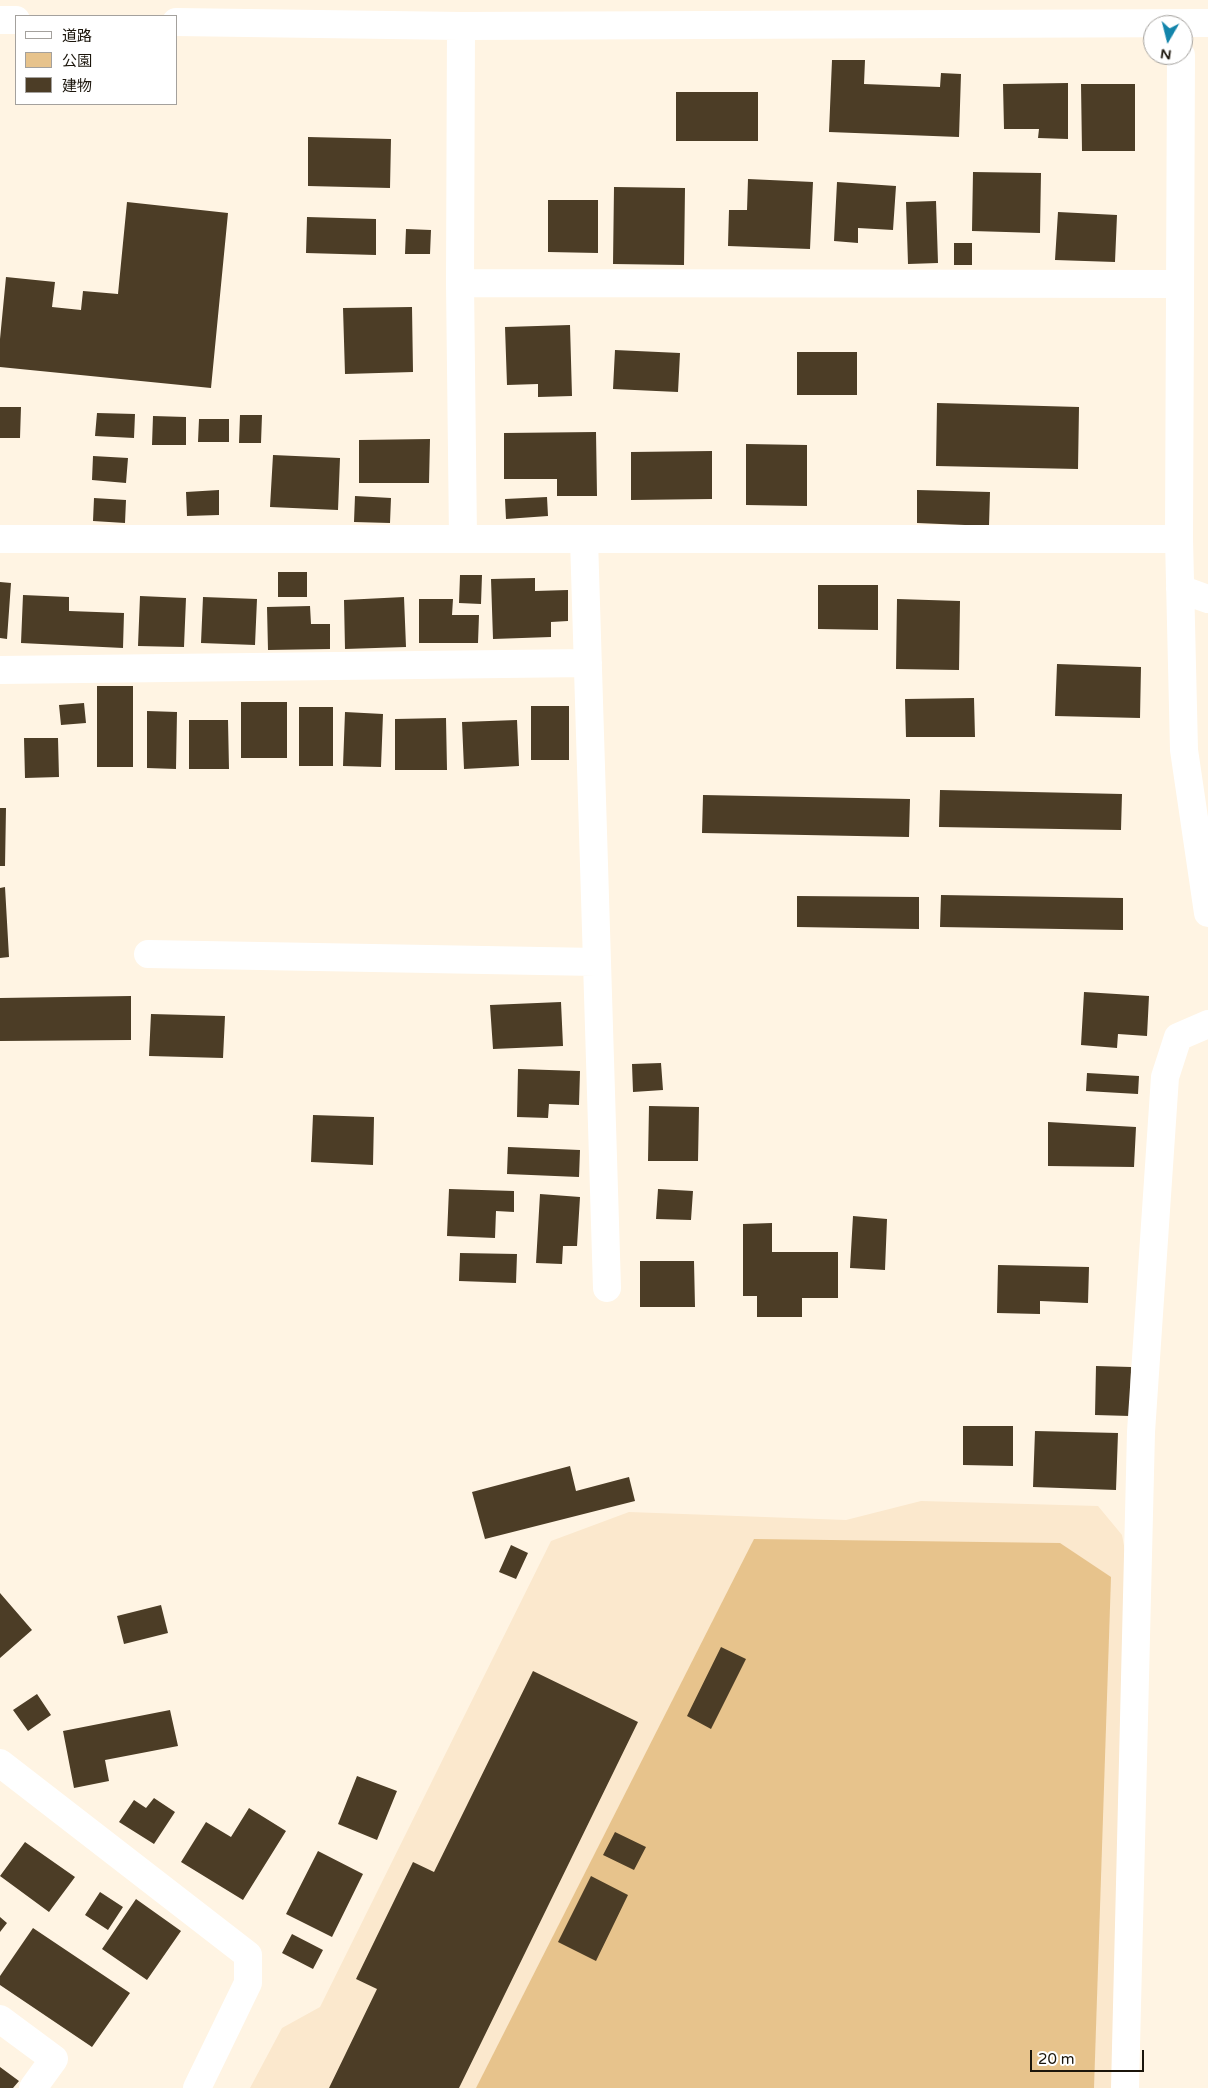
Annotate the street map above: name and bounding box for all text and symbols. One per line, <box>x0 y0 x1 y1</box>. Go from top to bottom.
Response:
legend <box>15 15 178 105</box>
north arrow <box>1143 15 1193 65</box>
text: 道路 <box>62 27 92 45</box>
text: N <box>1159 45 1173 64</box>
text: 公園 <box>62 52 92 70</box>
text: 建物 <box>62 77 92 95</box>
scale bar <box>1033 2040 1147 2072</box>
text: 20 m <box>1038 2050 1075 2068</box>

